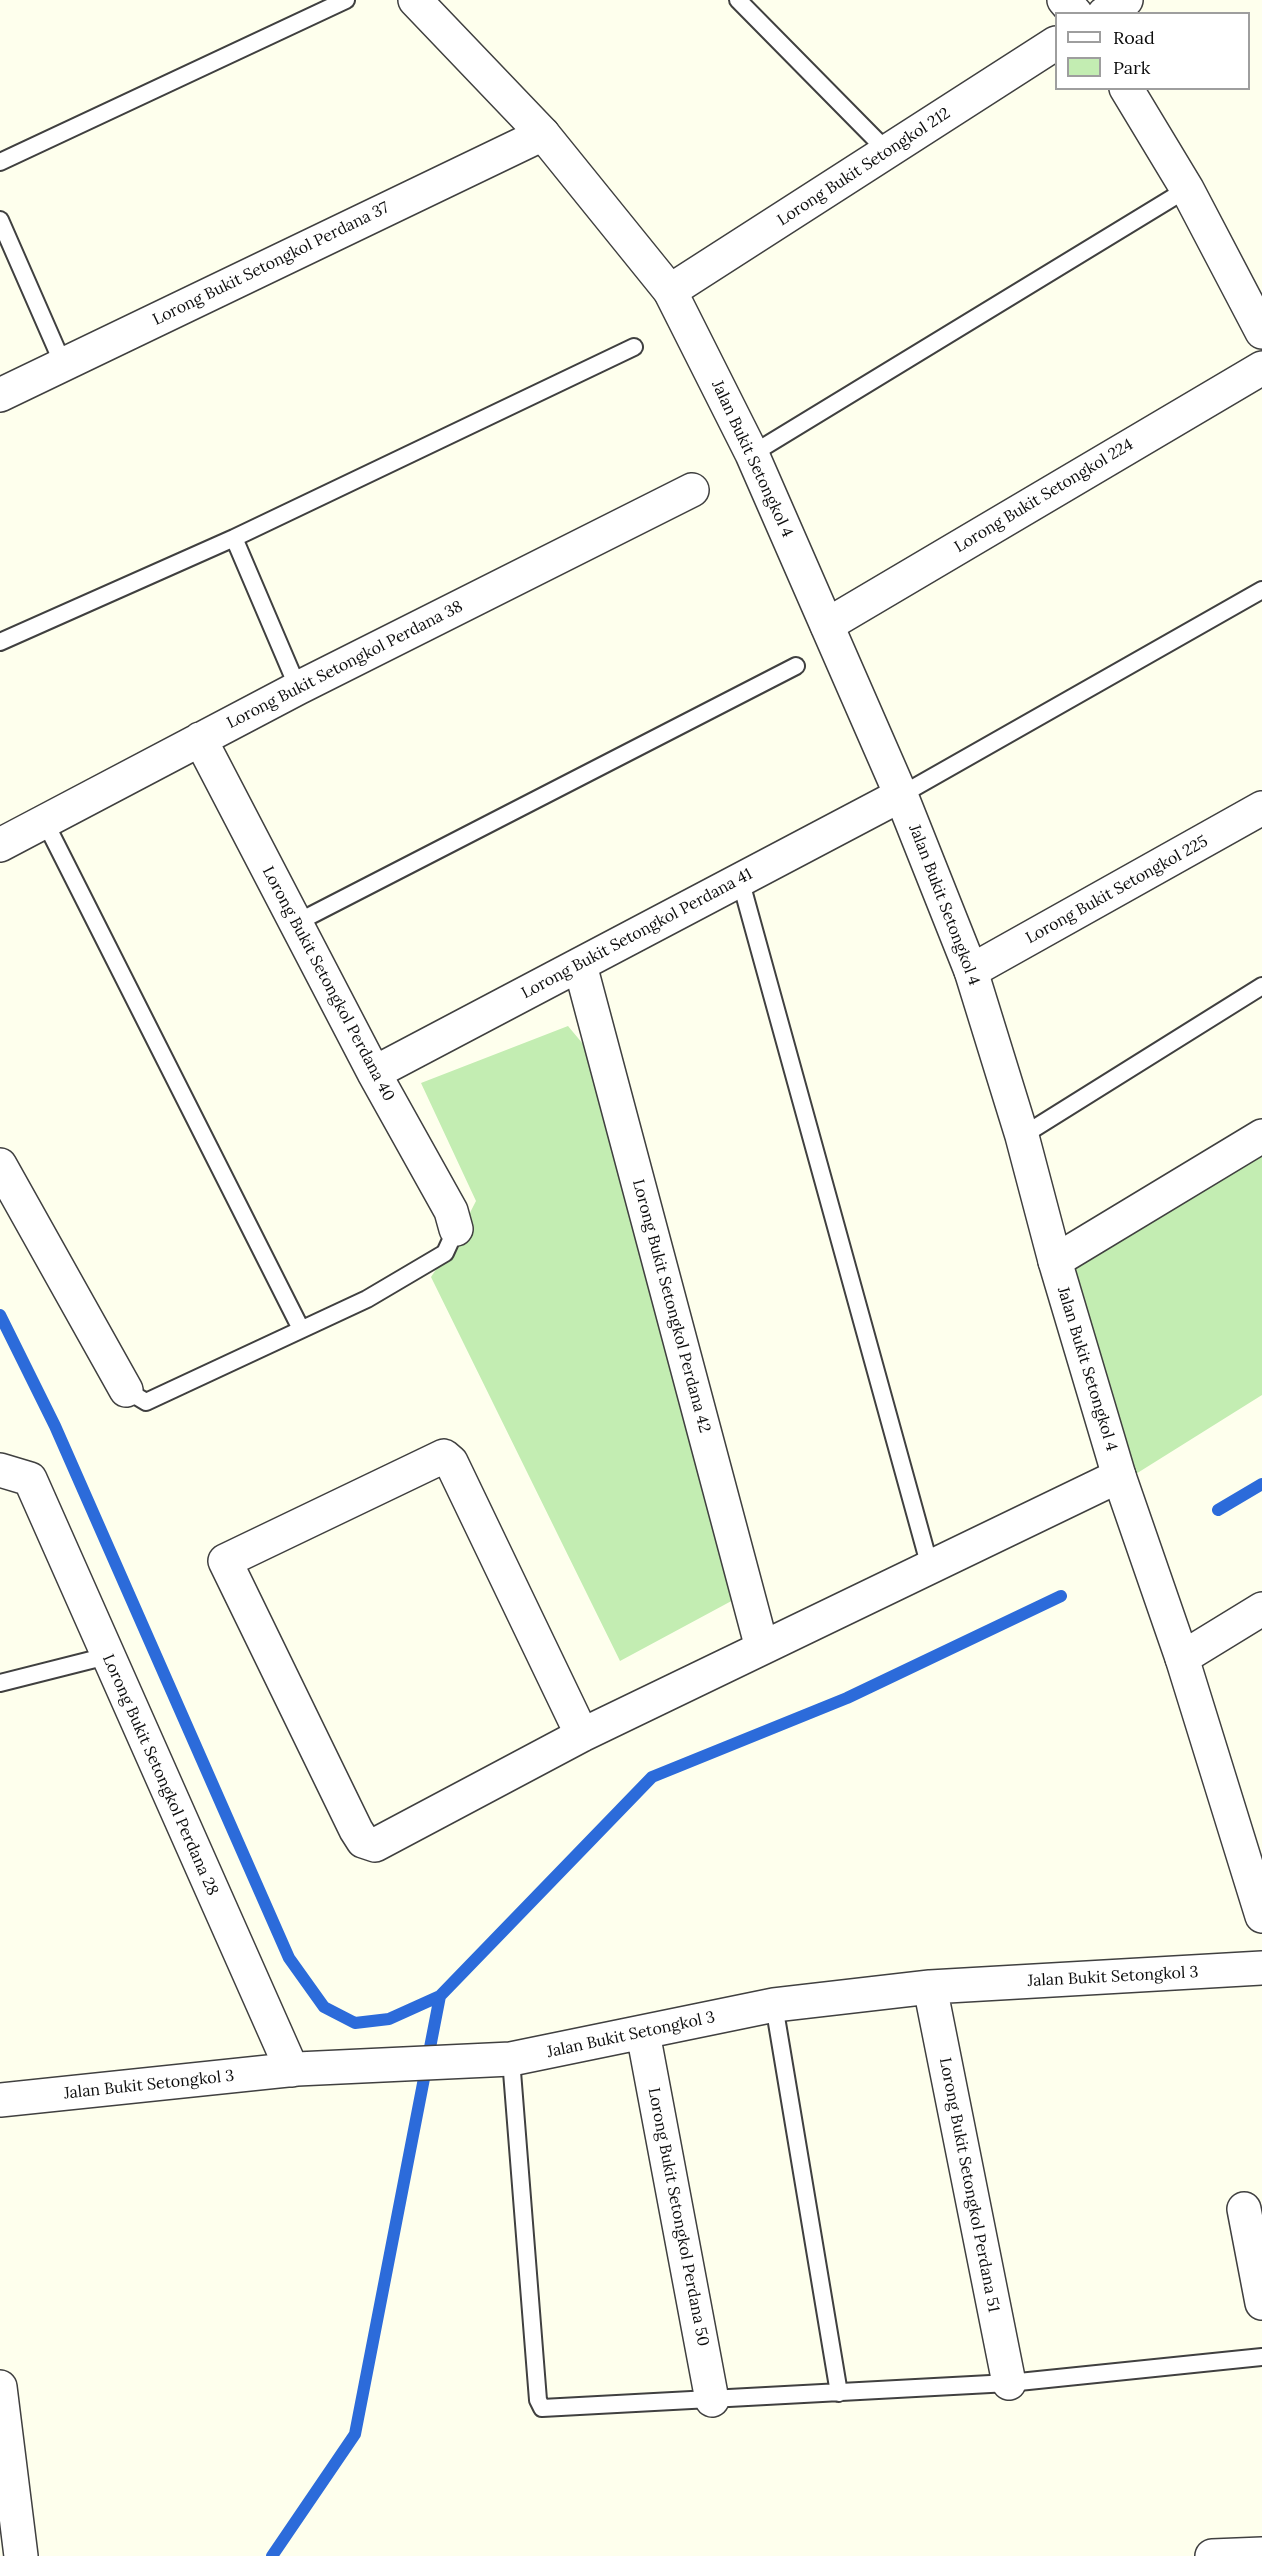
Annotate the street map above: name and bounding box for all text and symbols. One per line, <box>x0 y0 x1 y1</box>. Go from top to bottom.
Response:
legend <box>1055 12 1250 90</box>
text: Road <box>1113 26 1155 49</box>
text: Park <box>1113 56 1150 79</box>
street label: Lorong Bukit Setongkol 212 <box>774 104 954 230</box>
street label: Lorong Bukit Setongkol Perdana 37 <box>150 198 392 330</box>
street label: Jalan Bukit Setongkol 4 <box>707 378 797 540</box>
street label: Lorong Bukit Setongkol 224 <box>951 435 1137 557</box>
street label: Lorong Bukit Setongkol Perdana 38 <box>224 597 466 733</box>
street label: Jalan Bukit Setongkol 4 <box>904 822 984 988</box>
street label: Lorong Bukit Setongkol 225 <box>1023 832 1211 948</box>
street label: Lorong Bukit Setongkol Perdana 40 <box>258 863 398 1105</box>
street label: Lorong Bukit Setongkol Perdana 41 <box>518 865 756 1003</box>
street label: Lorong Bukit Setongkol Perdana 42 <box>628 1177 714 1435</box>
street label: Jalan Bukit Setongkol 4 <box>1053 1285 1121 1453</box>
street label: Lorong Bukit Setongkol Perdana 28 <box>98 1652 222 1898</box>
street label: Jalan Bukit Setongkol 3 <box>1027 1963 1199 1991</box>
street label: Jalan Bukit Setongkol 3 <box>545 2008 717 2062</box>
street label: Lorong Bukit Setongkol Perdana 51 <box>935 2056 1003 2314</box>
street label: Jalan Bukit Setongkol 3 <box>63 2067 235 2103</box>
street label: Lorong Bukit Setongkol Perdana 50 <box>643 2086 713 2348</box>

